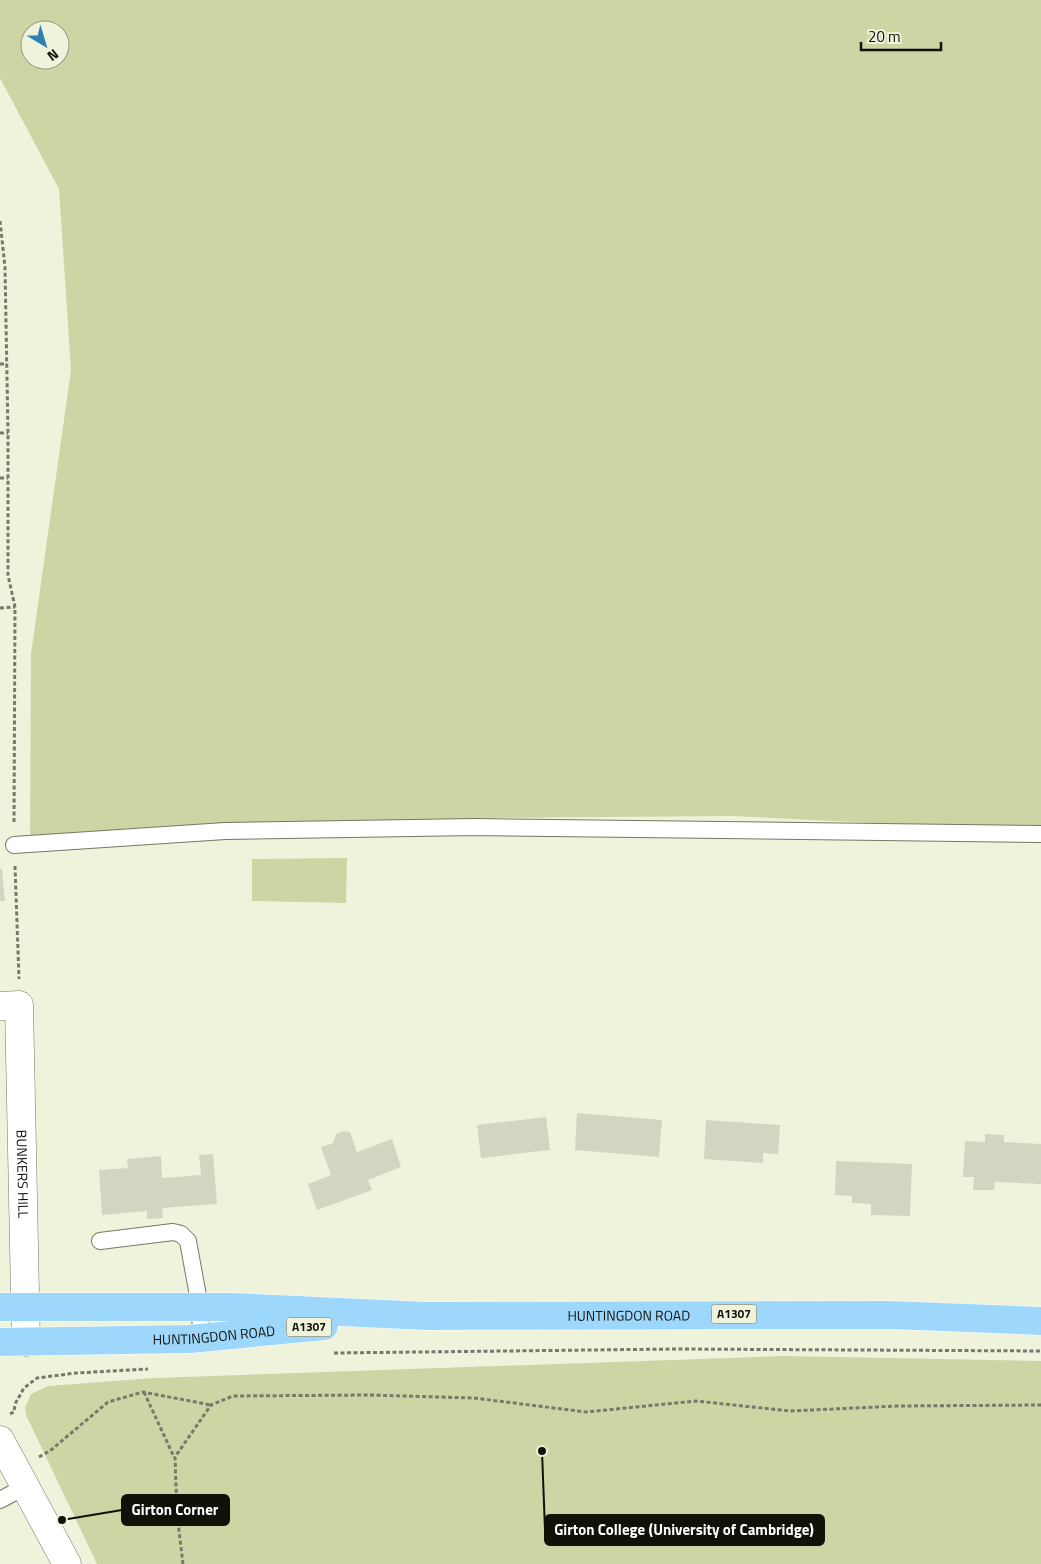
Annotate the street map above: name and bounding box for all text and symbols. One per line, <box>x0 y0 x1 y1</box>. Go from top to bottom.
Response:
north arrow <box>20 20 70 70</box>
scale bar <box>861 20 941 52</box>
text: 20 m <box>868 25 901 48</box>
text: N <box>43 44 64 67</box>
street label: BUNKERS HILL <box>12 1129 34 1219</box>
street label: HUNTINGDON ROAD <box>567 1304 690 1326</box>
road number: A1307 <box>712 1305 756 1324</box>
road number: A1307 <box>286 1318 332 1336</box>
street label: HUNTINGDON ROAD <box>152 1320 276 1350</box>
callout: Girton Corner <box>122 1495 229 1525</box>
text: Girton Corner <box>132 1498 219 1521</box>
callout: Girton College (University of Cambridge) <box>545 1515 824 1545</box>
text: Girton College (University of Cambridge) <box>554 1518 814 1541</box>

